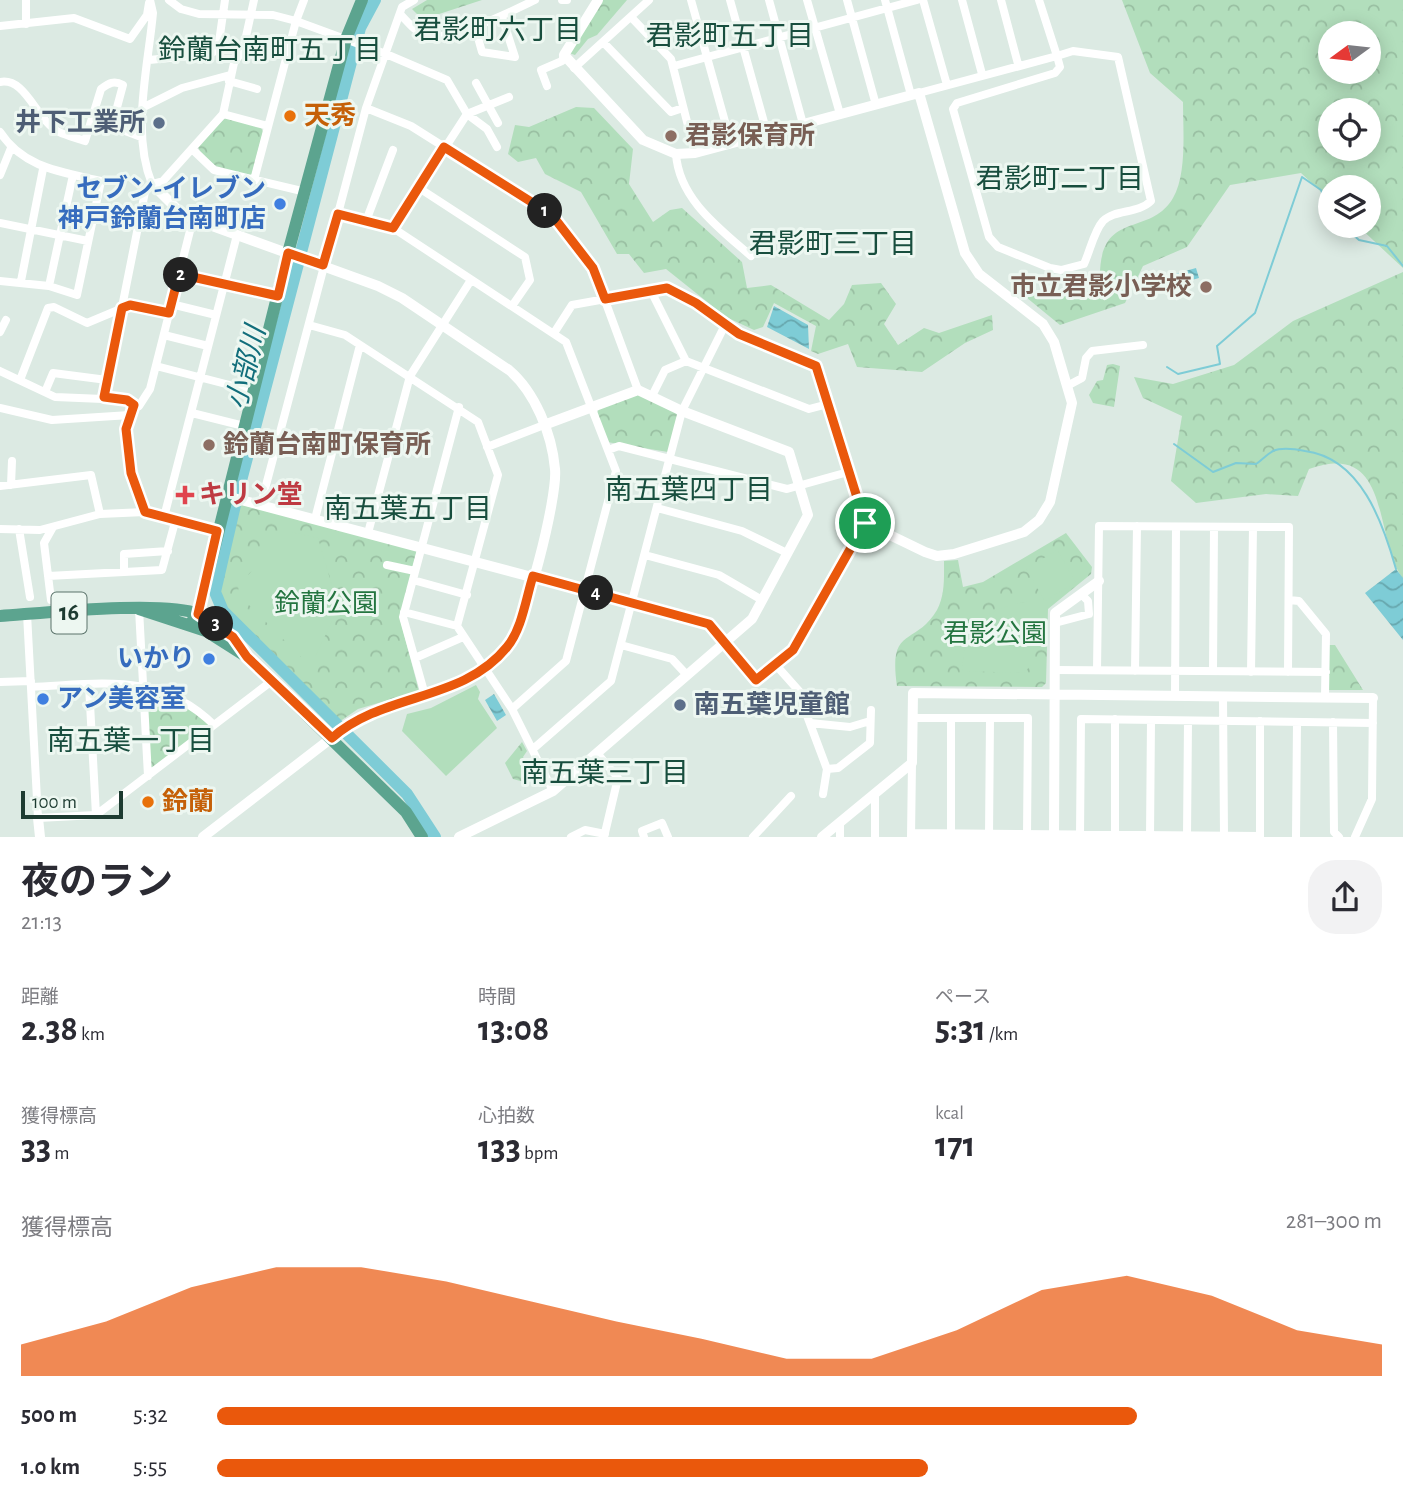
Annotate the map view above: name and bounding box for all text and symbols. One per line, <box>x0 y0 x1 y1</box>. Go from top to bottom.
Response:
district label: 君影町六丁目 <box>414 15 582 45</box>
north arrow <box>1318 21 1381 84</box>
map controls <box>1318 21 1381 238</box>
district label: 君影町五丁目 <box>646 22 814 51</box>
district label: 鈴蘭台南町五丁目 <box>158 35 382 65</box>
button: locate <box>1318 98 1381 161</box>
place label: 天秀 <box>304 101 356 129</box>
place label: 井下工業所 <box>15 108 145 136</box>
marker: 天秀 <box>282 108 298 124</box>
marker: 井下工業所 <box>151 115 167 131</box>
place label: 君影保育所 <box>685 121 815 149</box>
marker: 君影保育所 <box>663 128 679 144</box>
district label: 君影町二丁目 <box>976 165 1144 194</box>
place label: セブン-イレブン 神戸鈴蘭台南町店 <box>58 174 266 232</box>
button: layers <box>1318 175 1381 238</box>
pin: 1 <box>528 194 562 228</box>
marker: セブン-イレブン 神戸鈴蘭台南町店 <box>272 196 288 212</box>
text: 1 <box>541 201 548 220</box>
district label: 君影町三丁目 <box>749 230 917 259</box>
pin: 2 <box>164 258 198 292</box>
text: 2 <box>176 265 185 284</box>
place label: 市立君影小学校 <box>1010 272 1192 300</box>
marker: 市立君影小学校 <box>1198 279 1214 295</box>
water label: 小部川 <box>221 320 271 412</box>
place label: 鈴蘭台南町保育所 <box>223 430 431 458</box>
marker: 鈴蘭台南町保育所 <box>201 437 217 453</box>
district label: 南五葉四丁目 <box>605 475 773 505</box>
place label: キリン堂 <box>199 481 303 508</box>
marker: キリン堂 <box>177 487 193 503</box>
pin <box>835 493 895 553</box>
district label: 南五葉五丁目 <box>324 494 492 524</box>
icon: arrive <box>846 504 884 542</box>
pin: 4 <box>578 576 614 610</box>
text: 4 <box>591 583 600 602</box>
park label: 鈴蘭公園 <box>274 590 378 617</box>
road number: 16 <box>52 592 86 634</box>
pin: 3 <box>198 606 234 642</box>
text: 3 <box>211 614 220 633</box>
park label: 君影公園 <box>943 620 1047 647</box>
place label: いかり <box>117 645 195 672</box>
marker: いかり <box>201 651 217 667</box>
place label: アン美容室 <box>57 684 186 712</box>
place label: 南五葉児童館 <box>694 690 850 718</box>
marker: アン美容室 <box>35 691 51 707</box>
marker: 南五葉児童館 <box>672 697 688 713</box>
district label: 南五葉一丁目 <box>47 726 215 756</box>
district label: 南五葉三丁目 <box>521 758 689 788</box>
place label: 鈴蘭 <box>162 787 214 815</box>
scale bar <box>21 788 122 820</box>
text: 100 m <box>32 793 77 812</box>
marker: 鈴蘭 <box>140 794 156 810</box>
button: share <box>1308 860 1382 934</box>
text: 夜のラン <box>21 864 173 902</box>
text: 21:13 <box>21 911 62 934</box>
text: 距離 <box>21 988 59 1007</box>
text: 時間 <box>478 988 516 1007</box>
text: ペース <box>935 988 991 1007</box>
text: 2.38 <box>21 1012 78 1047</box>
text: 13:08 <box>478 1012 549 1047</box>
text: 5:31 <box>935 1012 986 1047</box>
text: km <box>78 1025 105 1044</box>
text: /km <box>986 1025 1018 1044</box>
text: kcal <box>935 1104 964 1123</box>
text: 獲得標高 <box>21 1107 97 1126</box>
text: 心拍数 <box>478 1107 535 1126</box>
text: 171 <box>935 1128 975 1163</box>
text: 33 <box>21 1131 51 1166</box>
text: 133 <box>478 1131 521 1166</box>
text: m <box>51 1144 70 1163</box>
text: bpm <box>521 1144 558 1163</box>
text: 281–300 m <box>1286 1210 1382 1233</box>
text: 獲得標高 <box>21 1217 113 1240</box>
text: 500 m <box>21 1404 77 1427</box>
text: 5:32 <box>133 1404 168 1427</box>
text: 1.0 km <box>21 1456 80 1479</box>
text: 5:55 <box>133 1456 167 1479</box>

